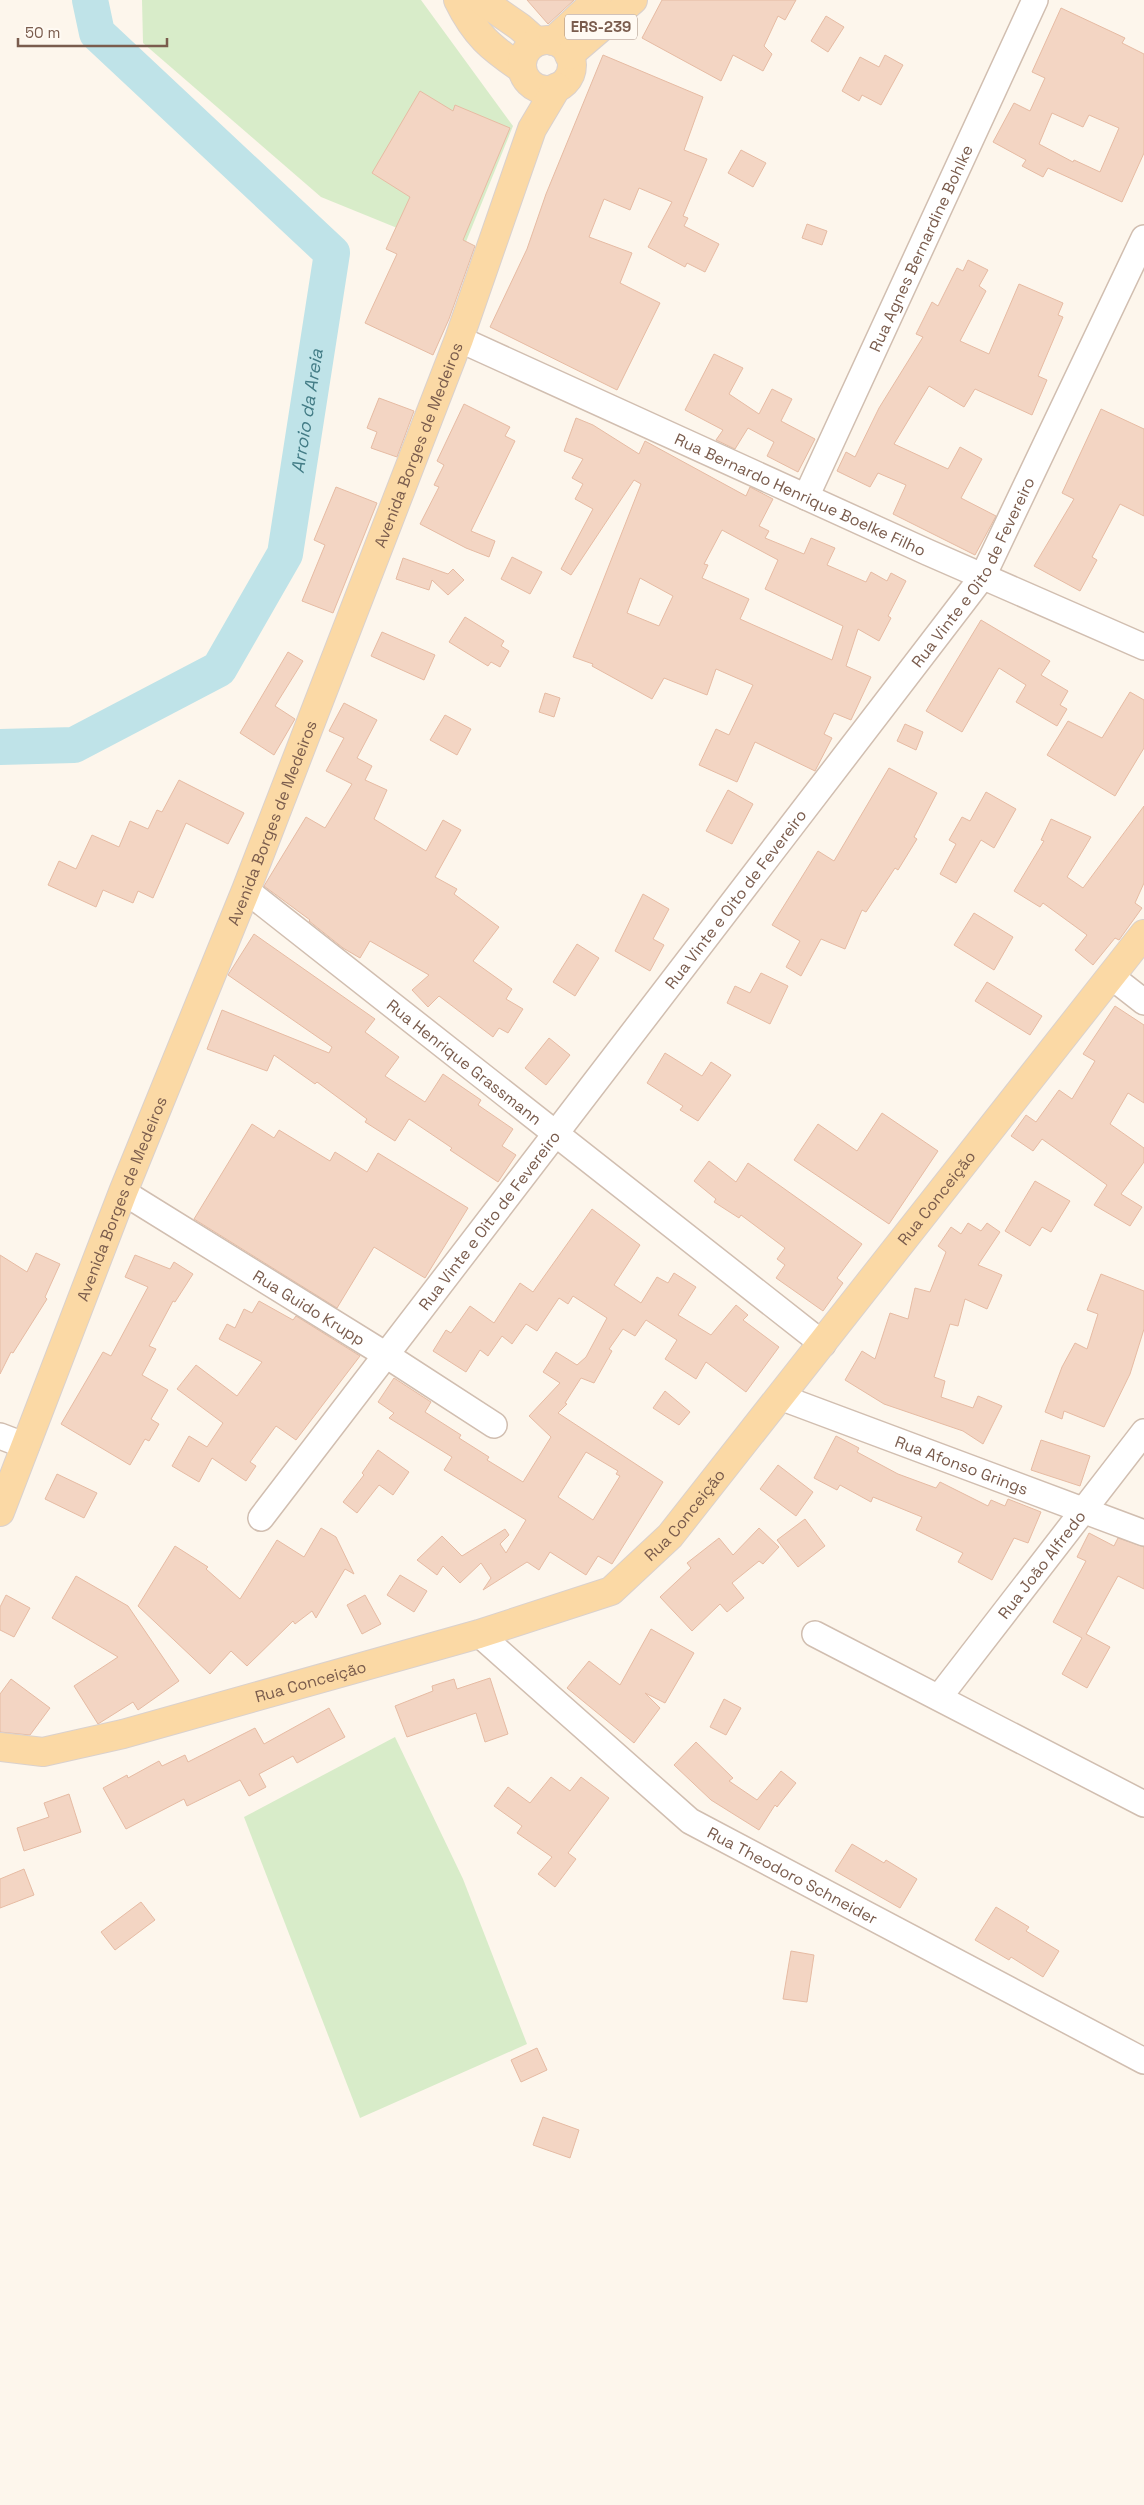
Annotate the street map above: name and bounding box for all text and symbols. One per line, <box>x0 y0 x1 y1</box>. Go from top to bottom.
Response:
scale bar <box>18 15 166 47</box>
road number: ERS-239 <box>565 15 637 40</box>
text: 50 m <box>25 23 60 42</box>
street label: Rua Agnes Bernardine Bohlke <box>864 141 978 355</box>
street label: Avenida Borges de Medeiros <box>369 339 468 551</box>
water label: Arroio da Areia <box>286 347 328 475</box>
street label: Rua Bernardo Henrique Boelke Filho <box>671 429 929 561</box>
street label: Rua Vinte e Oito de Fevereiro <box>907 474 1040 672</box>
street label: Avenida Borges de Medeiros <box>223 717 322 929</box>
street label: Rua Vinte e Oito de Fevereiro <box>660 805 811 993</box>
street label: Rua Henrique Grassmann <box>382 995 546 1130</box>
street label: Avenida Borges de Medeiros <box>72 1093 172 1304</box>
street label: Rua Vinte e Oito de Fevereiro <box>414 1127 565 1315</box>
street label: Rua Conceição <box>893 1147 980 1250</box>
street label: Rua Guido Krupp <box>249 1265 369 1350</box>
street label: Rua Afonso Grings <box>892 1431 1031 1500</box>
street label: Rua Conceição <box>640 1465 730 1566</box>
street label: Rua João Alfredo <box>993 1506 1090 1623</box>
street label: Rua Conceição <box>253 1656 369 1707</box>
street label: Rua Theodoro Schneider <box>704 1822 881 1929</box>

